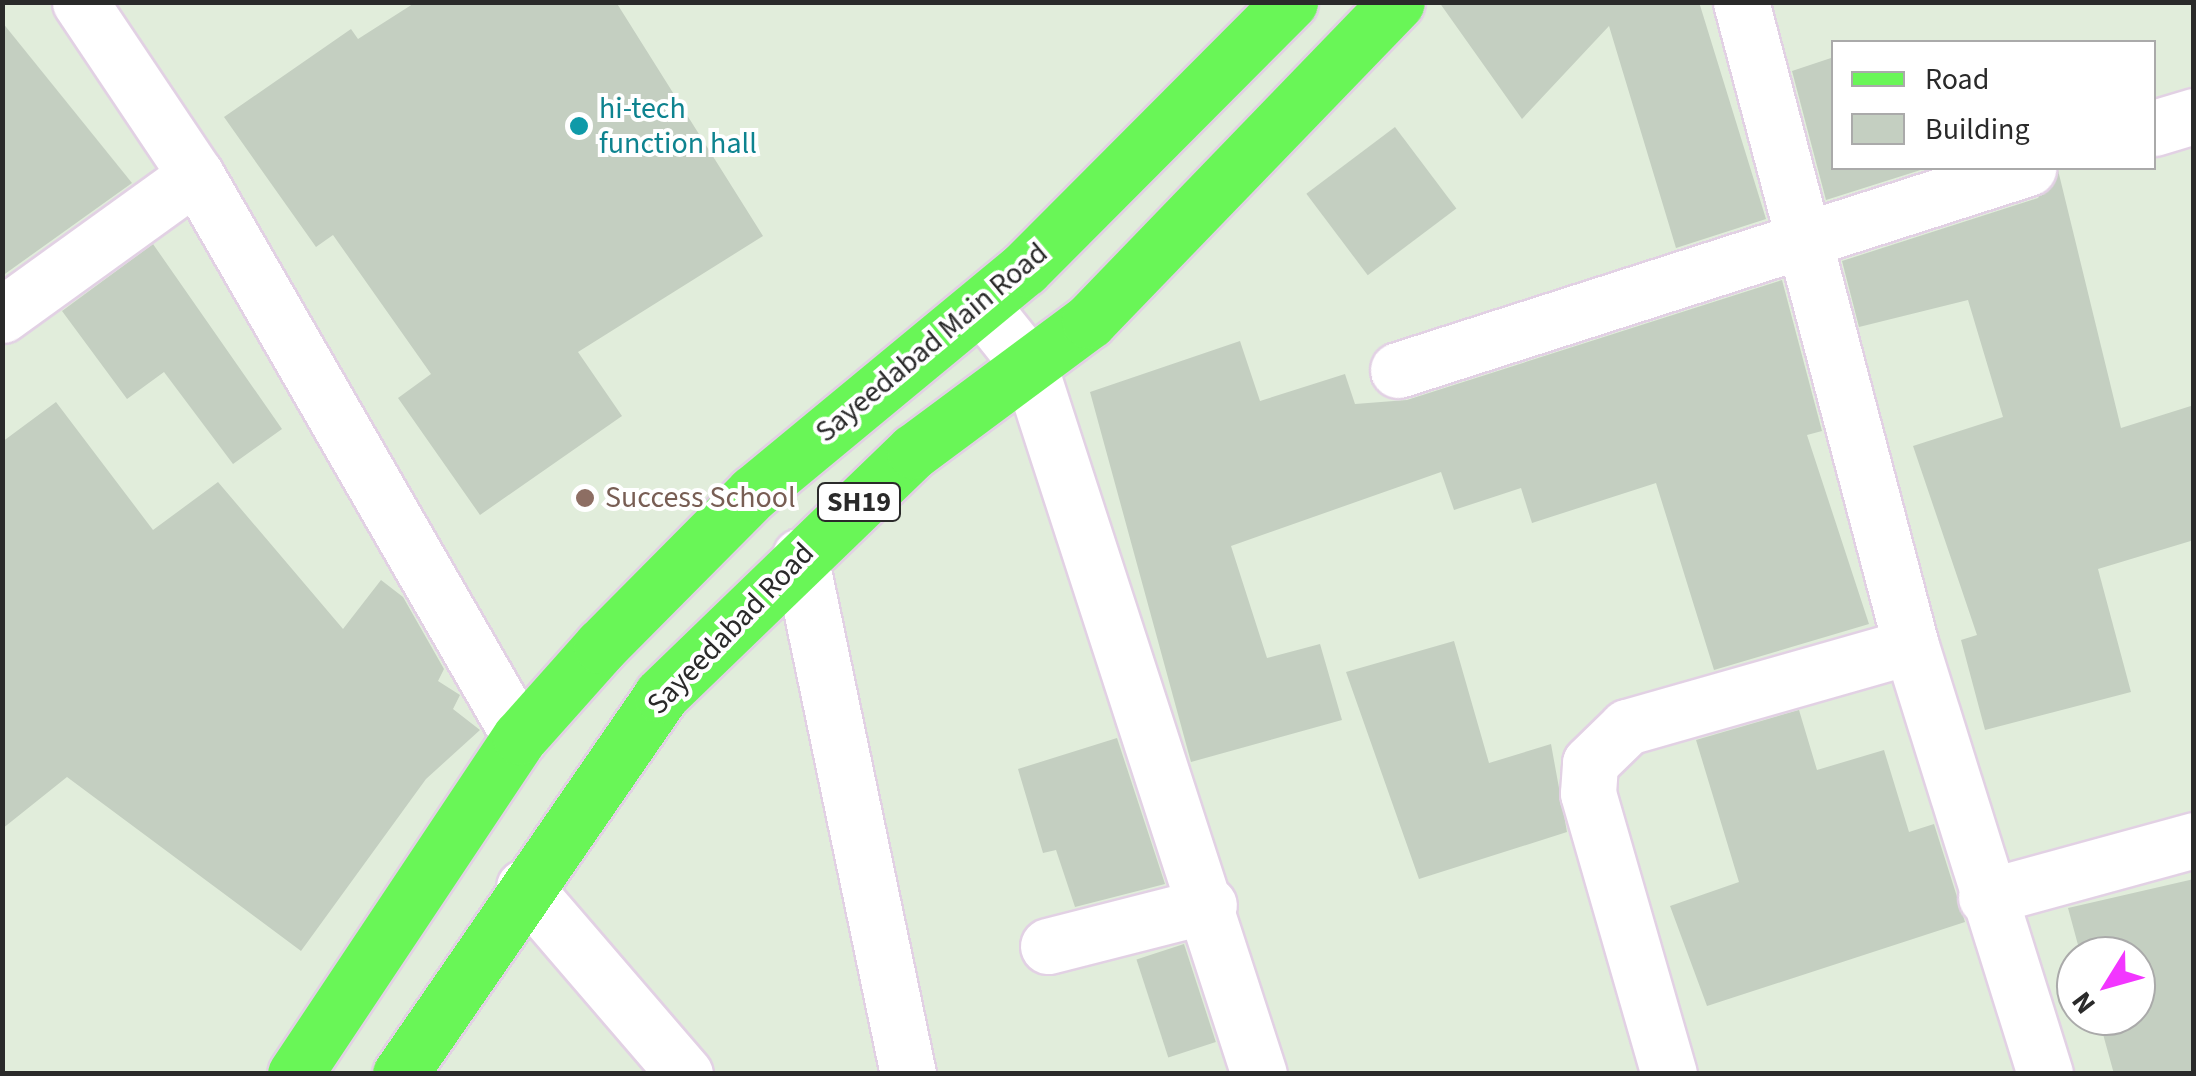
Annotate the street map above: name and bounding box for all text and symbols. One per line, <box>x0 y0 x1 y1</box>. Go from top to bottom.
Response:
legend <box>1831 40 2156 170</box>
text: Road <box>1925 58 1989 101</box>
place label: hi-tech function hall <box>599 91 757 162</box>
text: Building <box>1925 108 2030 151</box>
marker: hi-tech function hall <box>568 115 590 137</box>
street label: Sayeedabad Main Road <box>809 235 1055 451</box>
road number: SH19 <box>816 479 902 525</box>
place label: Success School <box>605 480 796 516</box>
marker: Success School <box>574 487 596 509</box>
street label: Sayeedabad Road <box>640 536 822 722</box>
north arrow <box>2056 936 2156 1036</box>
text: N <box>2062 983 2105 1022</box>

